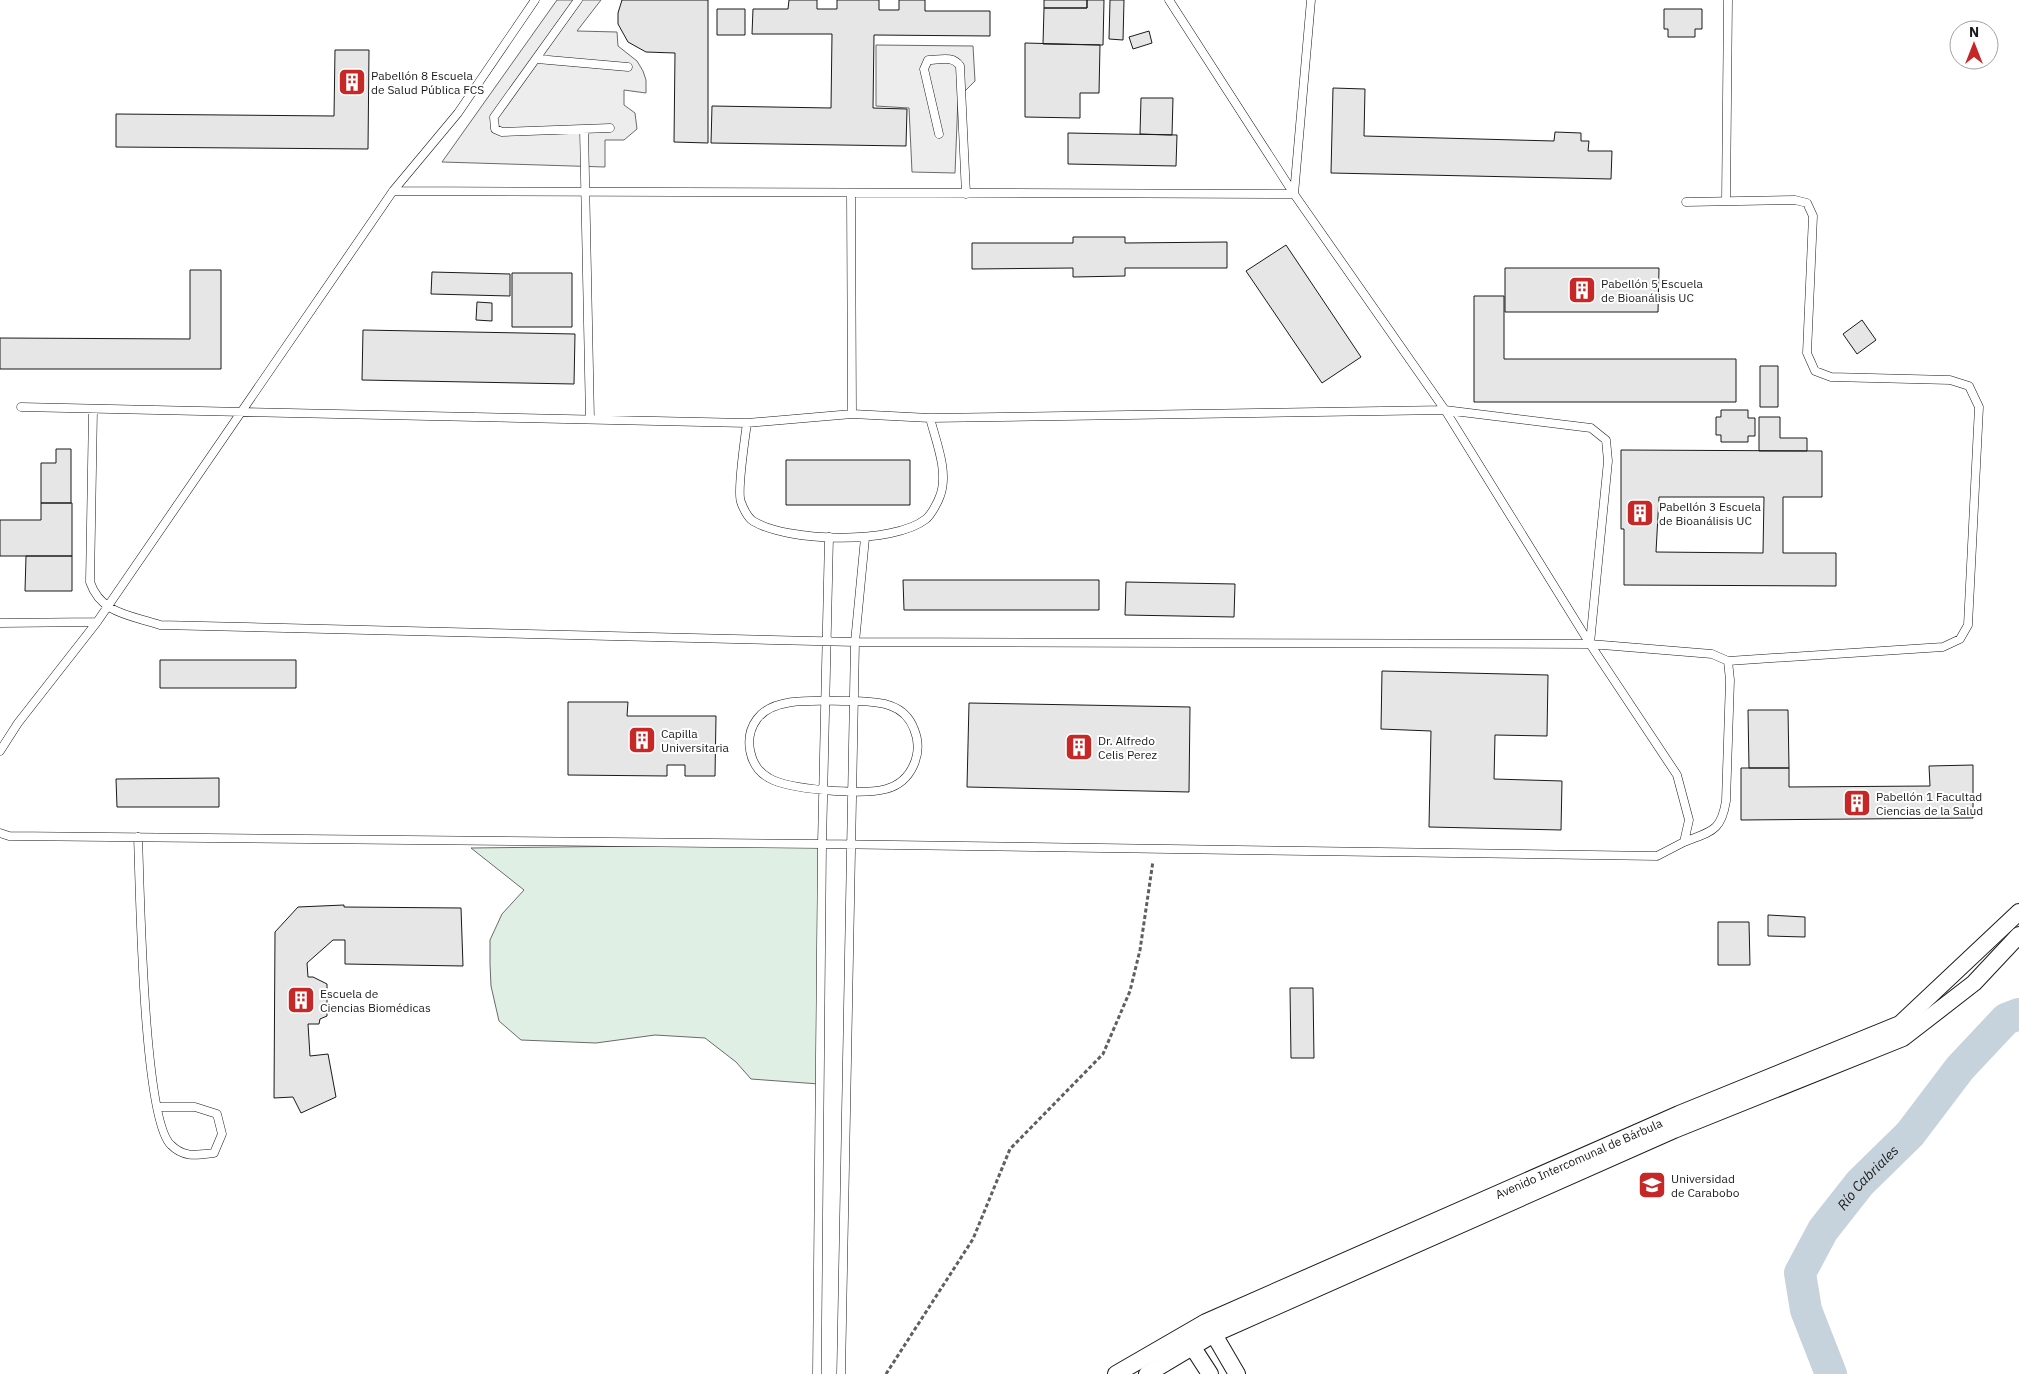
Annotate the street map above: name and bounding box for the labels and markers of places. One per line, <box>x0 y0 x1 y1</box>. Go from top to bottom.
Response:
building icon: Pabellón 8 Escuela de Salud Pública FCS <box>337 67 367 97</box>
place label: Pabellón 8 Escuela de Salud Pública FCS <box>371 68 484 97</box>
building icon: Pabellón 5 Escuela de Bioanálisis UC <box>1567 275 1597 305</box>
place label: Pabellón 5 Escuela de Bioanálisis UC <box>1601 276 1704 305</box>
building icon: Pabellón 3 Escuela de Bioanálisis UC <box>1625 498 1655 528</box>
place label: Pabellón 3 Escuela de Bioanálisis UC <box>1659 499 1762 528</box>
building icon: Capilla Universitaria <box>627 725 657 755</box>
place label: Capilla Universitaria <box>661 726 730 755</box>
building icon: Dr. Alfredo Celis Perez <box>1064 732 1094 762</box>
place label: Dr. Alfredo Celis Perez <box>1098 733 1157 762</box>
building icon: Pabellón 1 Facultad Ciencias de la Salud <box>1842 788 1872 818</box>
place label: Pabellón 1 Facultad Ciencias de la Salud <box>1876 789 1983 818</box>
building icon: Escuela de Ciencias Biomédicas <box>286 985 316 1015</box>
place label: Escuela de Ciencias Biomédicas <box>320 986 431 1015</box>
school or university icon: Universidad de Carabobo <box>1637 1170 1667 1200</box>
place label: Universidad de Carabobo <box>1671 1171 1740 1200</box>

